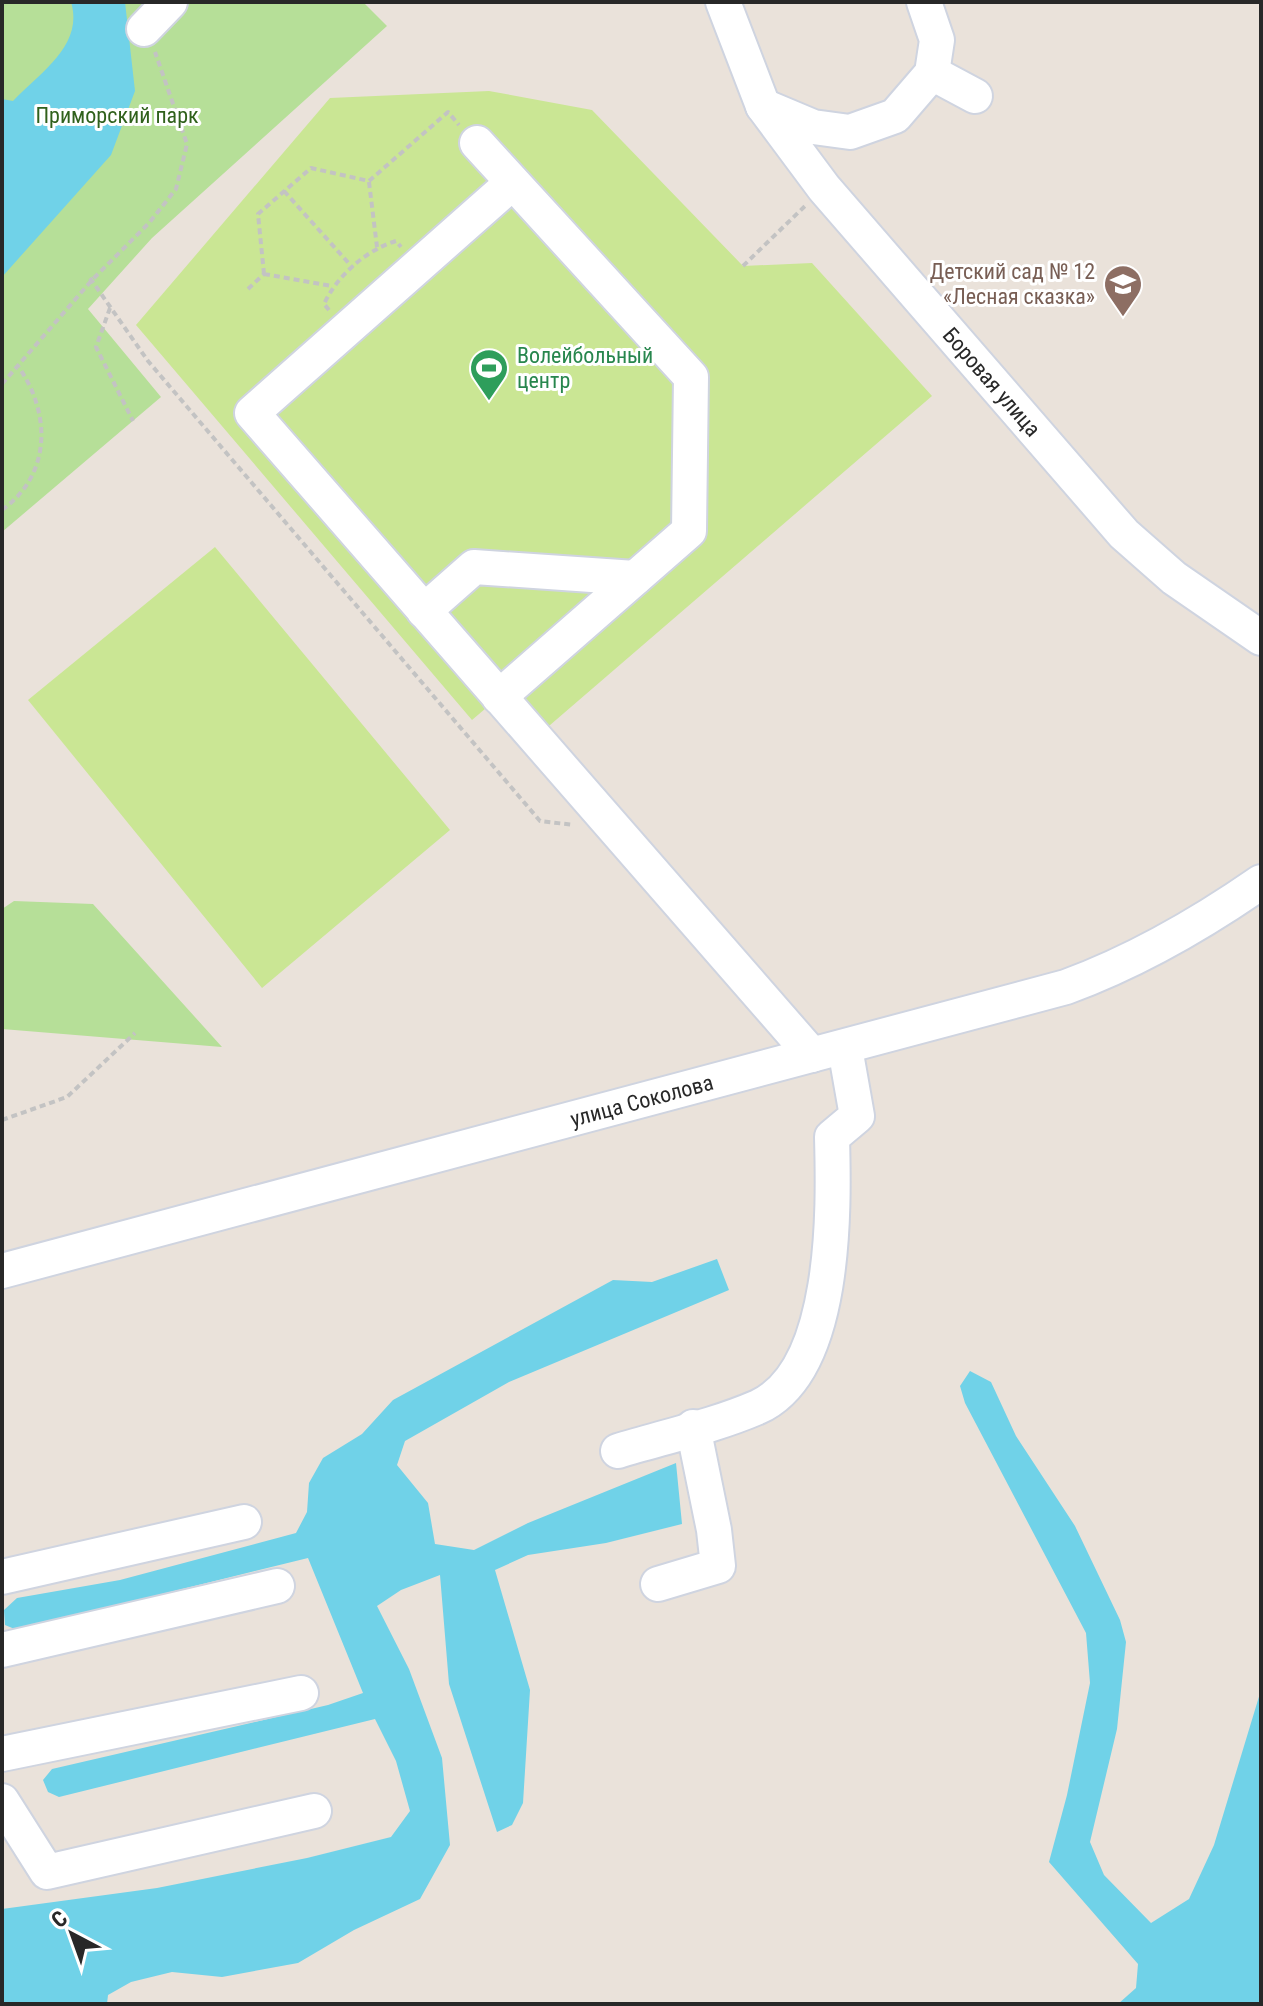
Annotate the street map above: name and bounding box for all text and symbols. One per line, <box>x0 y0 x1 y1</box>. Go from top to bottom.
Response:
park label: Приморский парк <box>35 103 199 128</box>
place label: Детский сад № 12 «Лесная сказка» <box>930 259 1095 309</box>
school or university icon: Детский сад № 12 «Лесная сказка» <box>1102 263 1144 318</box>
street label: Боровая улица <box>938 323 1045 441</box>
place label: Волейбольный центр <box>517 343 653 393</box>
sports icon: Волейбольный центр <box>468 347 510 402</box>
street label: улица Соколова <box>567 1070 716 1132</box>
north arrow <box>32 1894 112 1974</box>
text: С <box>46 1906 72 1933</box>

